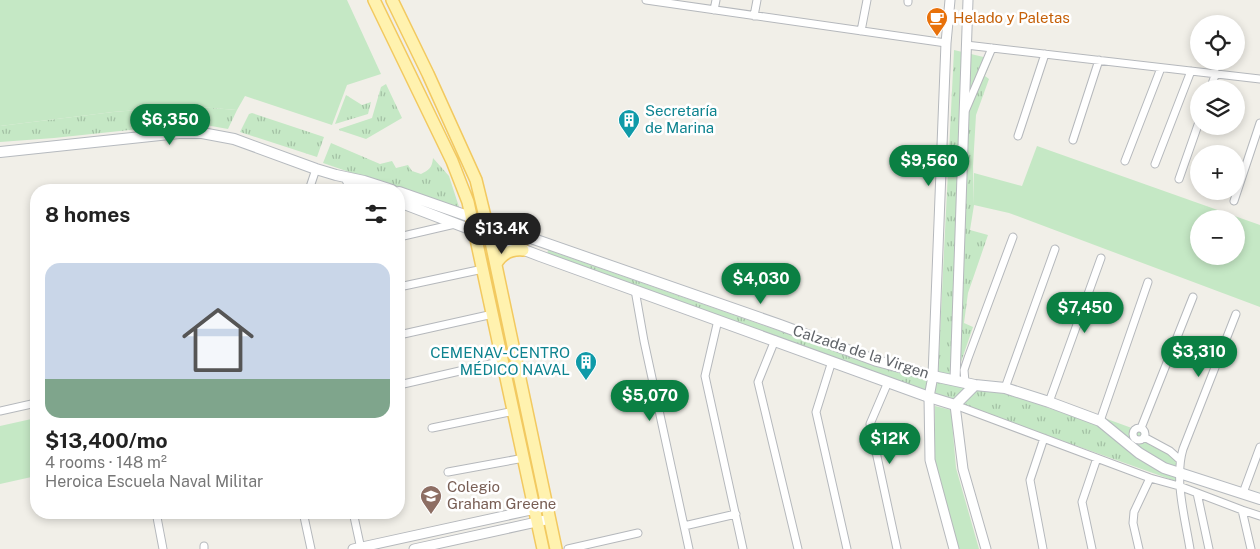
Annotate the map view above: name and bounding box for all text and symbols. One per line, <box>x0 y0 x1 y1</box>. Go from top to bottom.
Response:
cafe icon: Helado y Paletas <box>925 6 949 37</box>
place label: Helado y Paletas <box>953 9 1070 26</box>
map controls <box>1190 15 1245 265</box>
button: locate <box>1190 15 1245 70</box>
button: layers <box>1190 80 1245 135</box>
place label: Secretaría de Marina <box>645 102 717 136</box>
pin: $6,350 <box>129 104 211 146</box>
building icon: Secretaría de Marina <box>617 108 641 139</box>
text: $6,350 <box>141 110 199 129</box>
pin: $9,560 <box>888 144 970 187</box>
button: + <box>1190 145 1245 200</box>
text: $9,560 <box>900 151 958 170</box>
icon: filters <box>362 200 390 228</box>
text: 8 homes <box>45 202 130 227</box>
button: − <box>1190 210 1245 265</box>
pin: $13.4K <box>461 212 543 255</box>
text: $13.4K <box>475 219 529 238</box>
pin: $4,030 <box>720 262 802 305</box>
text: $4,030 <box>733 269 789 288</box>
pin: $7,450 <box>1044 292 1126 334</box>
icon: home <box>173 295 263 385</box>
text: $7,450 <box>1058 298 1112 317</box>
street label: Calzada de la Virgen <box>791 321 931 382</box>
pin: $3,310 <box>1158 336 1240 378</box>
text: $3,310 <box>1172 342 1226 361</box>
place label: CEMENAV- CENTRO MÉDICO NAVAL <box>430 344 570 378</box>
building icon: CEMENAV- CENTRO MÉDICO NAVAL <box>574 350 598 381</box>
pin: $5,070 <box>609 380 691 422</box>
text: $5,070 <box>622 386 678 405</box>
pin: $12K <box>860 422 920 465</box>
text: $13,400/mo <box>45 428 168 453</box>
text: $12K <box>870 429 910 448</box>
text: 4 rooms · 148 m² <box>45 453 167 472</box>
text: Heroica Escuela Naval Militar <box>45 472 263 491</box>
place label: Colegio Graham Greene <box>447 478 556 512</box>
school or university icon: Colegio Graham Greene <box>419 484 443 515</box>

